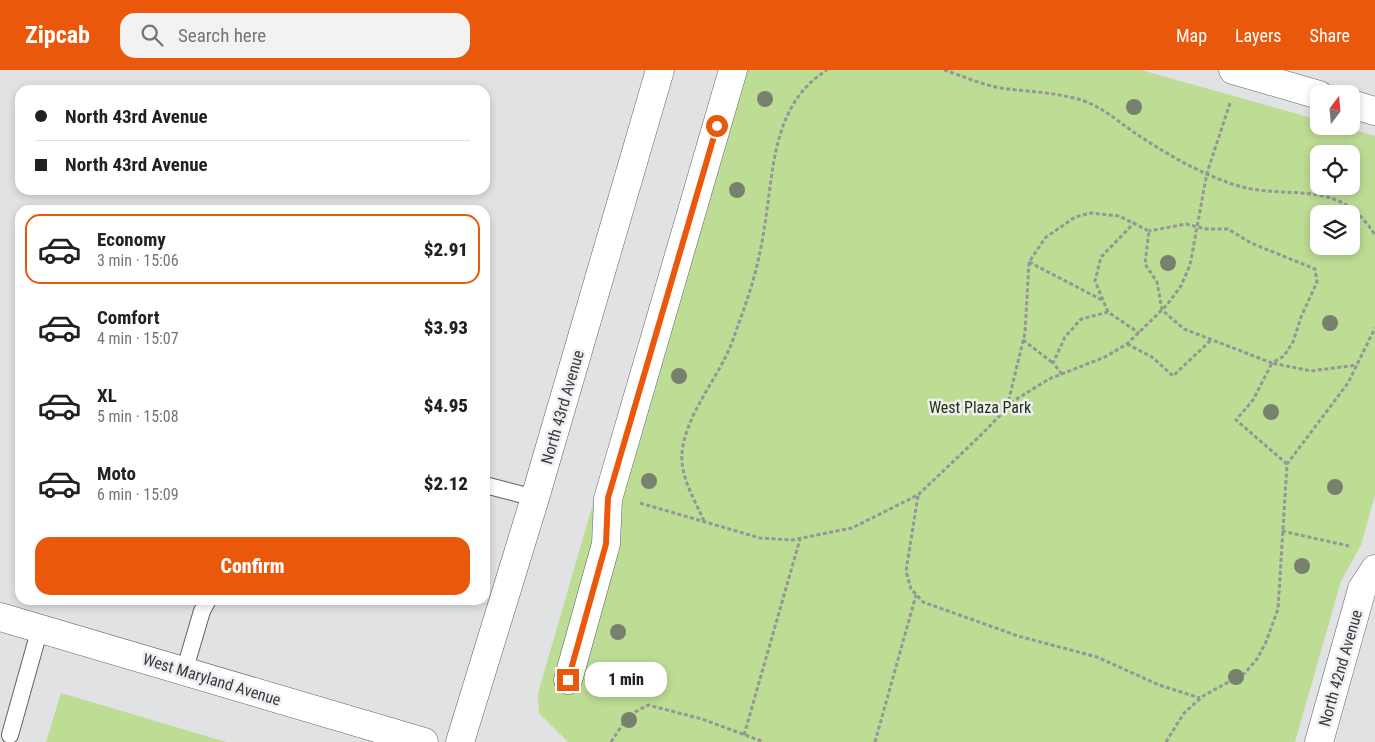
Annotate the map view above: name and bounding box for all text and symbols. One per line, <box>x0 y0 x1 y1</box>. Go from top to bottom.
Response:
search box <box>120 13 470 58</box>
text: Zipcab <box>25 21 90 49</box>
icon: search <box>138 21 166 49</box>
text: Search here <box>178 24 266 47</box>
text: Map <box>1176 25 1207 46</box>
text: Layers <box>1235 25 1282 46</box>
text: Share <box>1310 25 1350 46</box>
north arrow <box>1310 85 1360 135</box>
map controls <box>1310 85 1360 255</box>
text: North 43rd Avenue <box>65 105 208 128</box>
route start <box>706 115 728 137</box>
button: locate <box>1310 145 1360 195</box>
text: North 43rd Avenue <box>65 153 208 176</box>
button: layers <box>1310 205 1360 255</box>
icon: car <box>37 227 82 272</box>
text: Economy <box>97 228 166 251</box>
text: $2.91 <box>424 238 468 261</box>
text: 3 min · 15:06 <box>97 251 179 270</box>
icon: car <box>37 305 82 350</box>
text: Comfort <box>97 306 160 329</box>
text: $3.93 <box>424 316 468 339</box>
text: 4 min · 15:07 <box>97 329 179 348</box>
street label: North 43rd Avenue <box>537 348 588 466</box>
icon: car <box>37 383 82 428</box>
text: XL <box>97 384 117 407</box>
text: $4.95 <box>424 394 468 417</box>
park label: West Plaza Park <box>929 398 1032 417</box>
text: 5 min · 15:08 <box>97 407 179 426</box>
icon: car <box>37 461 82 506</box>
text: Moto <box>97 462 136 485</box>
text: $2.12 <box>424 472 468 495</box>
text: 6 min · 15:09 <box>97 485 179 504</box>
button: Confirm <box>35 537 470 595</box>
street label: North 42nd Avenue <box>1315 608 1366 729</box>
street label: West Maryland Avenue <box>141 649 283 710</box>
callout: 1 min <box>586 662 668 698</box>
route end <box>557 669 579 691</box>
text: 1 min <box>608 670 644 689</box>

